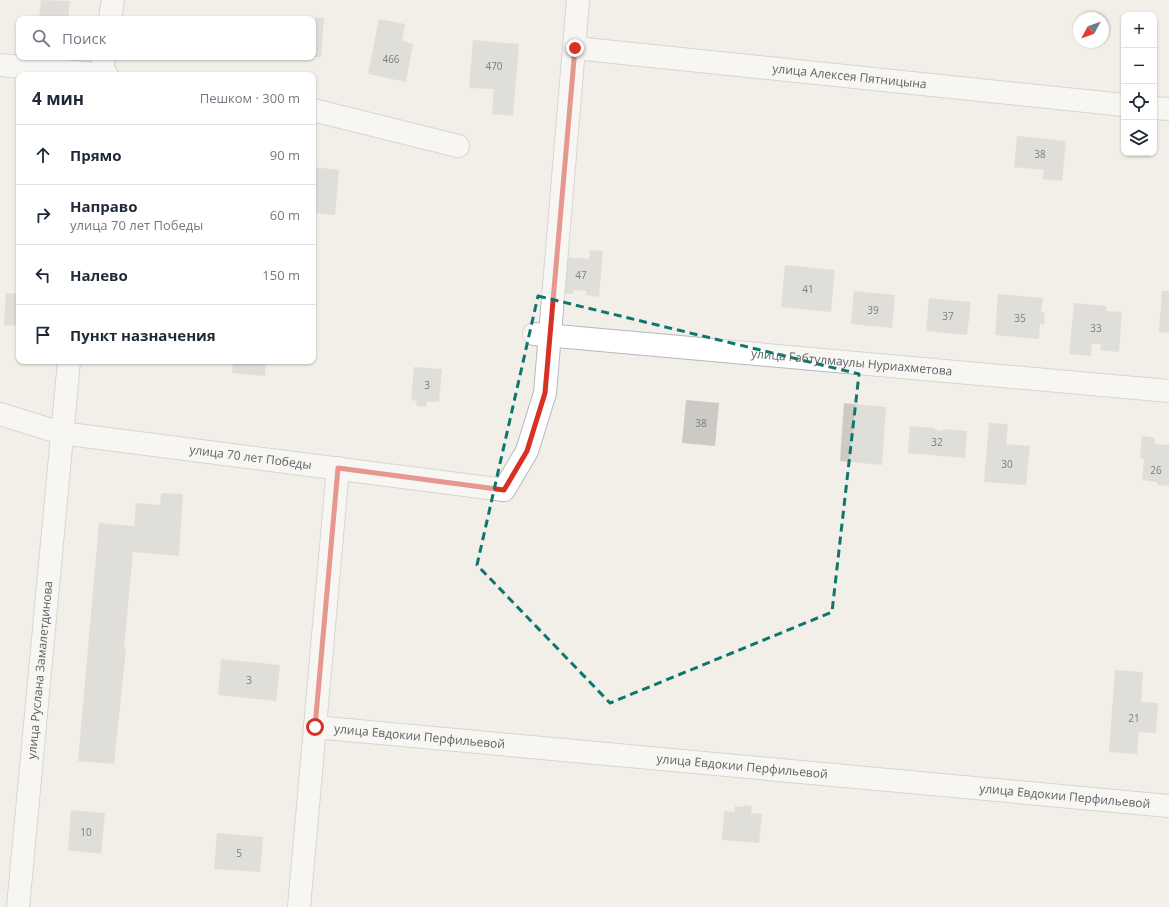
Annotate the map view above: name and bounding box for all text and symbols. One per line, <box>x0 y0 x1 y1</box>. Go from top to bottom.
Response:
north arrow <box>1073 12 1109 48</box>
map controls <box>1121 12 1157 156</box>
button: + <box>1121 12 1157 48</box>
search box <box>16 16 316 60</box>
icon: search <box>30 27 52 49</box>
text: Поиск <box>62 28 106 48</box>
route end <box>566 39 584 57</box>
button: − <box>1121 48 1157 84</box>
house number: 466 <box>382 52 400 66</box>
house number: 470 <box>485 59 503 73</box>
street label: улица Алексея Пятницына <box>772 60 927 92</box>
button: locate <box>1121 84 1157 120</box>
text: 4 мин <box>32 87 84 110</box>
text: Пешком · 300 m <box>200 89 300 107</box>
button: layers <box>1121 120 1157 156</box>
icon: ahead <box>32 144 54 166</box>
text: Прямо <box>70 145 122 165</box>
text: 90 m <box>270 146 300 164</box>
house number: 38 <box>1034 147 1046 161</box>
text: Направо <box>70 196 138 216</box>
icon: right <box>32 204 54 226</box>
text: 60 m <box>270 206 300 224</box>
text: улица 70 лет Победы <box>70 216 203 234</box>
icon: left <box>32 264 54 286</box>
text: Налево <box>70 265 128 285</box>
text: 150 m <box>262 266 300 284</box>
house number: 47 <box>575 268 587 282</box>
house number: 41 <box>802 282 814 296</box>
house number: 39 <box>867 303 879 317</box>
house number: 37 <box>942 309 954 323</box>
house number: 35 <box>1014 311 1026 325</box>
house number: 33 <box>1090 321 1102 335</box>
icon: arrive <box>32 324 54 346</box>
text: Пункт назначения <box>70 325 216 345</box>
street label: улица Габтулмаулы Нуриахметова <box>750 345 953 380</box>
house number: 3 <box>424 378 430 392</box>
house number: 38 <box>695 416 707 430</box>
house number: 32 <box>931 435 943 449</box>
street label: улица 70 лет Победы <box>188 441 313 473</box>
house number: 30 <box>1001 457 1013 471</box>
house number: 26 <box>1150 463 1162 477</box>
street label: улица Руслана Замалетдинова <box>23 580 56 760</box>
house number: 3 <box>246 673 252 687</box>
house number: 21 <box>1128 711 1140 725</box>
route start <box>306 718 324 736</box>
street label: улица Евдокии Перфильевой <box>333 720 506 753</box>
street label: улица Евдокии Перфильевой <box>656 750 828 782</box>
street label: улица Евдокии Перфильевой <box>979 779 1151 812</box>
house number: 10 <box>80 825 92 839</box>
house number: 5 <box>236 846 242 860</box>

